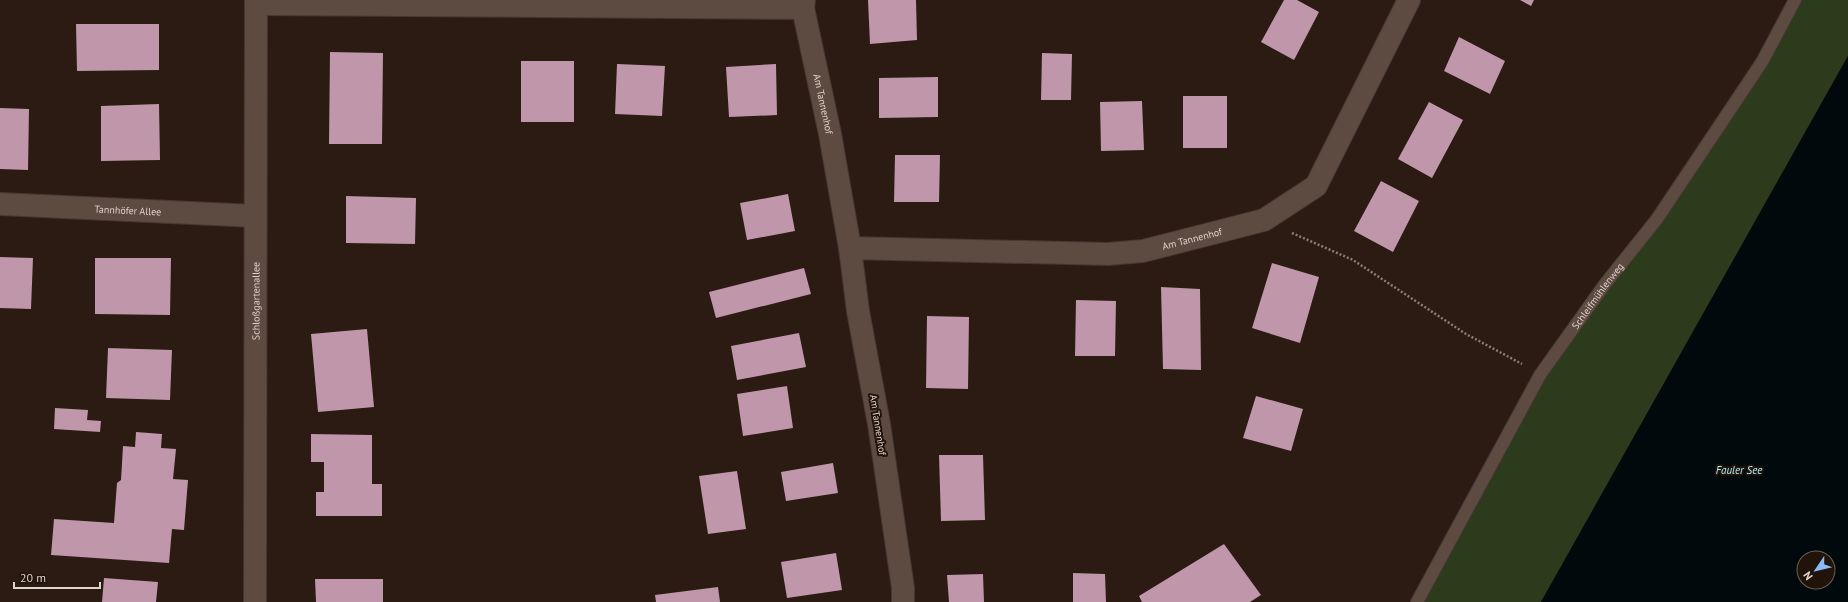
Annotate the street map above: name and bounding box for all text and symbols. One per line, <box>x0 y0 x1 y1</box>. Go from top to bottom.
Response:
street label: Am Tannenhof <box>811 72 836 136</box>
street label: Tannhöfer Allee <box>94 202 162 218</box>
street label: Am Tannenhof <box>1161 224 1224 252</box>
street label: Schleifmühlenweg <box>1569 260 1626 331</box>
street label: Schloßgartenallee <box>249 262 262 340</box>
street label: Am Tannenhof <box>867 394 889 457</box>
water label: Fauler See <box>1716 463 1762 477</box>
north arrow <box>1796 550 1836 590</box>
scale bar <box>14 564 100 590</box>
text: N <box>1800 569 1816 583</box>
text: 20 m <box>20 570 46 585</box>

